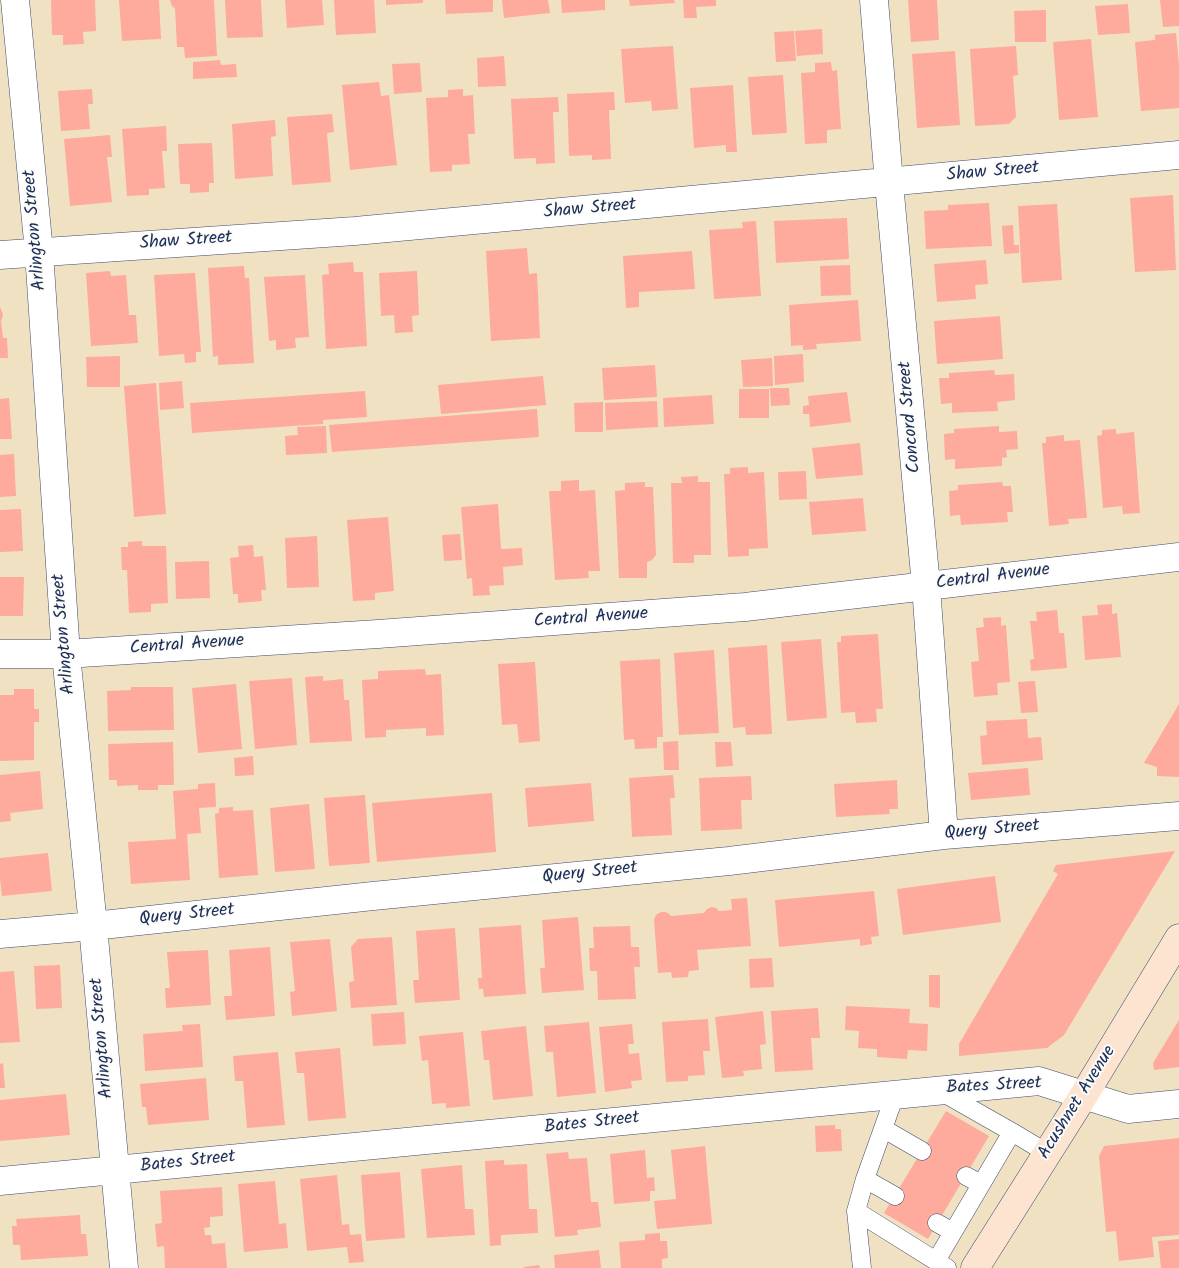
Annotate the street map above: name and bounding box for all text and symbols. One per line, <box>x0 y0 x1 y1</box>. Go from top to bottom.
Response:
street label: Shaw Street <box>946 158 1040 188</box>
street label: Arlington Street <box>20 169 52 291</box>
street label: Shaw Street <box>543 195 637 225</box>
street label: Shaw Street <box>139 228 233 256</box>
street label: Concord Street <box>895 360 927 474</box>
street label: Central Avenue <box>935 560 1051 596</box>
street label: Arlington Street <box>49 573 81 695</box>
street label: Central Avenue <box>533 604 649 634</box>
street label: Central Avenue <box>129 631 245 661</box>
street label: Query Street <box>943 816 1041 846</box>
street label: Query Street <box>541 858 639 890</box>
street label: Query Street <box>138 900 236 932</box>
street label: Arlington Street <box>87 977 119 1099</box>
street label: Acushnet Avenue <box>1034 1042 1122 1164</box>
street label: Bates Street <box>946 1074 1042 1100</box>
street label: Bates Street <box>543 1108 641 1140</box>
street label: Bates Street <box>139 1147 237 1179</box>

